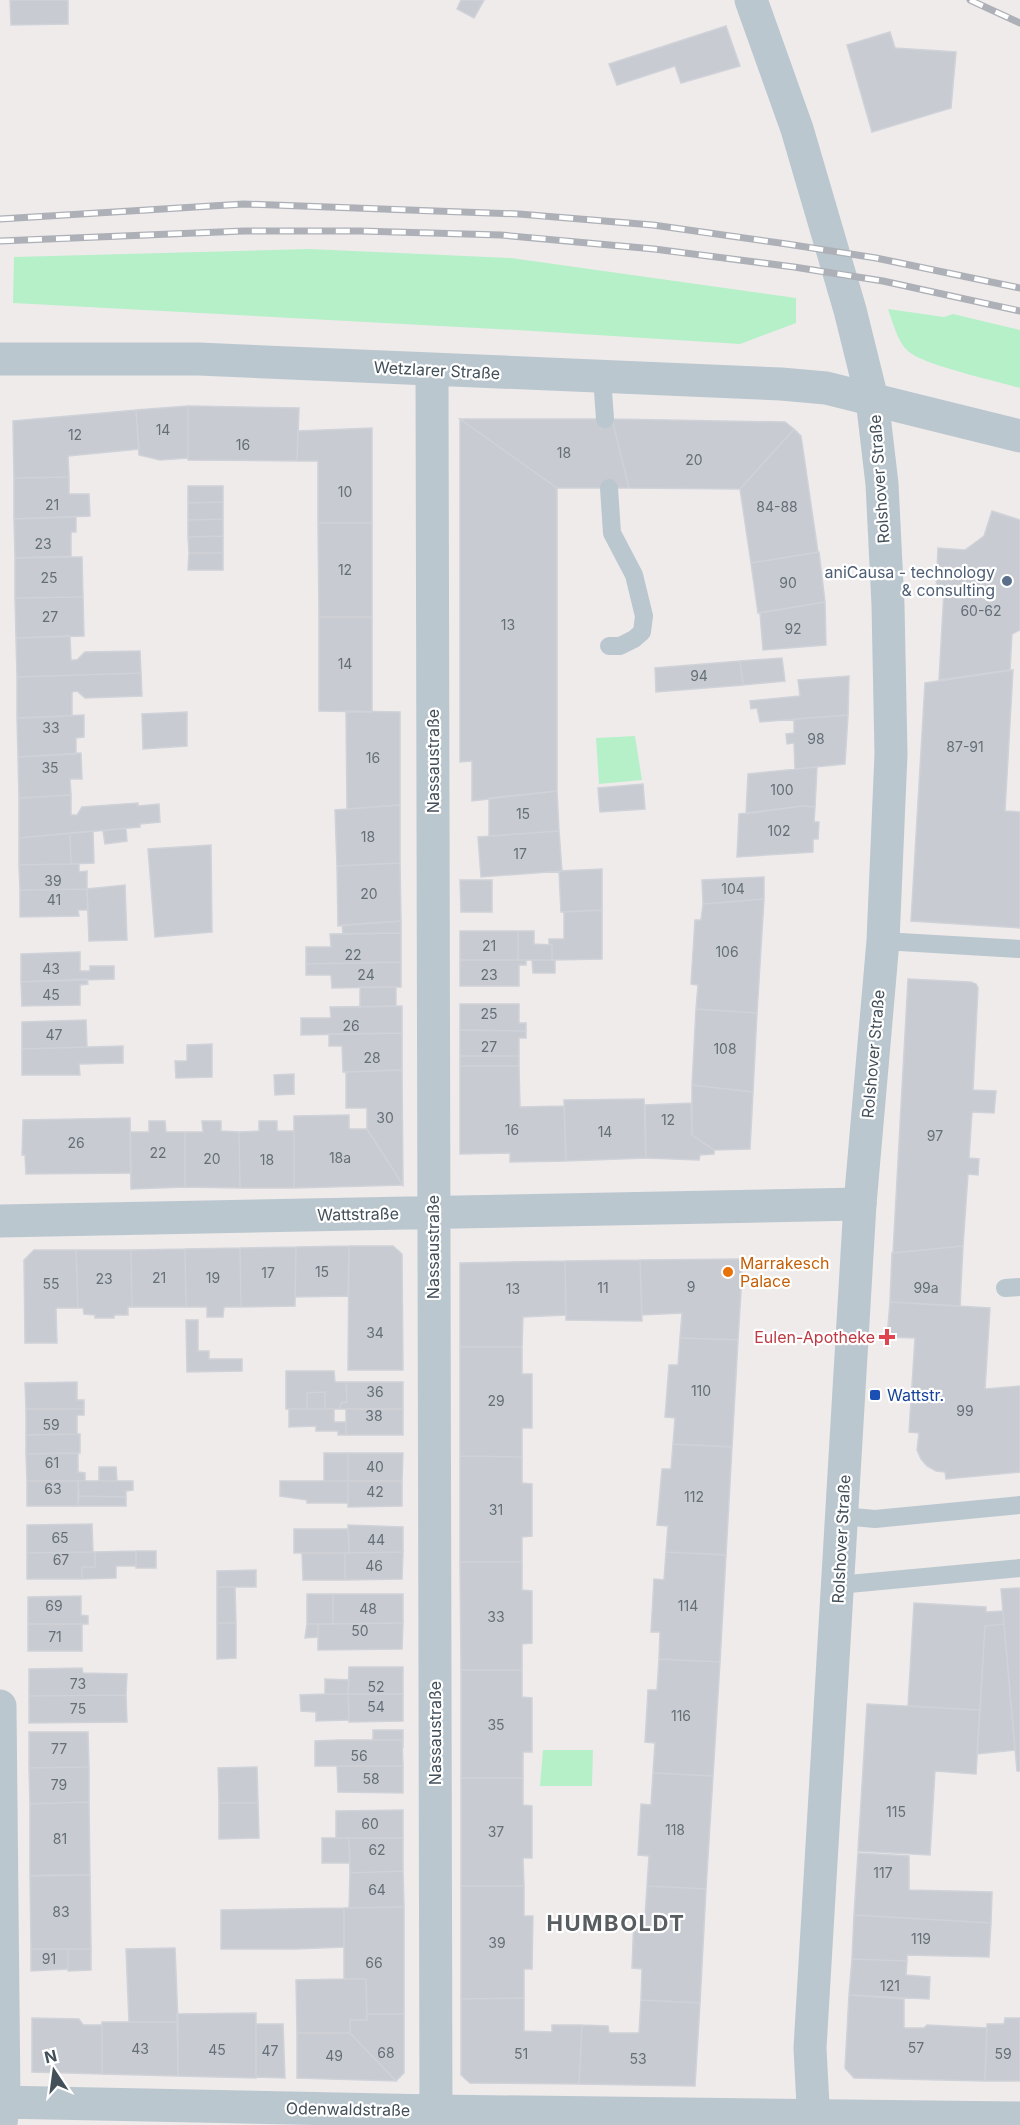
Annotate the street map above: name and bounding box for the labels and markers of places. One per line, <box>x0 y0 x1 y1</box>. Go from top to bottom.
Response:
place label: aniCausa - technology & consulting <box>824 562 995 600</box>
marker: aniCausa - technology & consulting <box>1000 574 1014 588</box>
place label: Marrakesch Palace <box>740 1253 830 1291</box>
marker: Marrakesch Palace <box>721 1265 735 1279</box>
place label: Eulen-Apotheke <box>754 1327 875 1347</box>
marker: Eulen-Apotheke <box>880 1330 894 1344</box>
place label: Wattstr. <box>887 1385 944 1405</box>
marker: Wattstr. <box>868 1388 882 1402</box>

